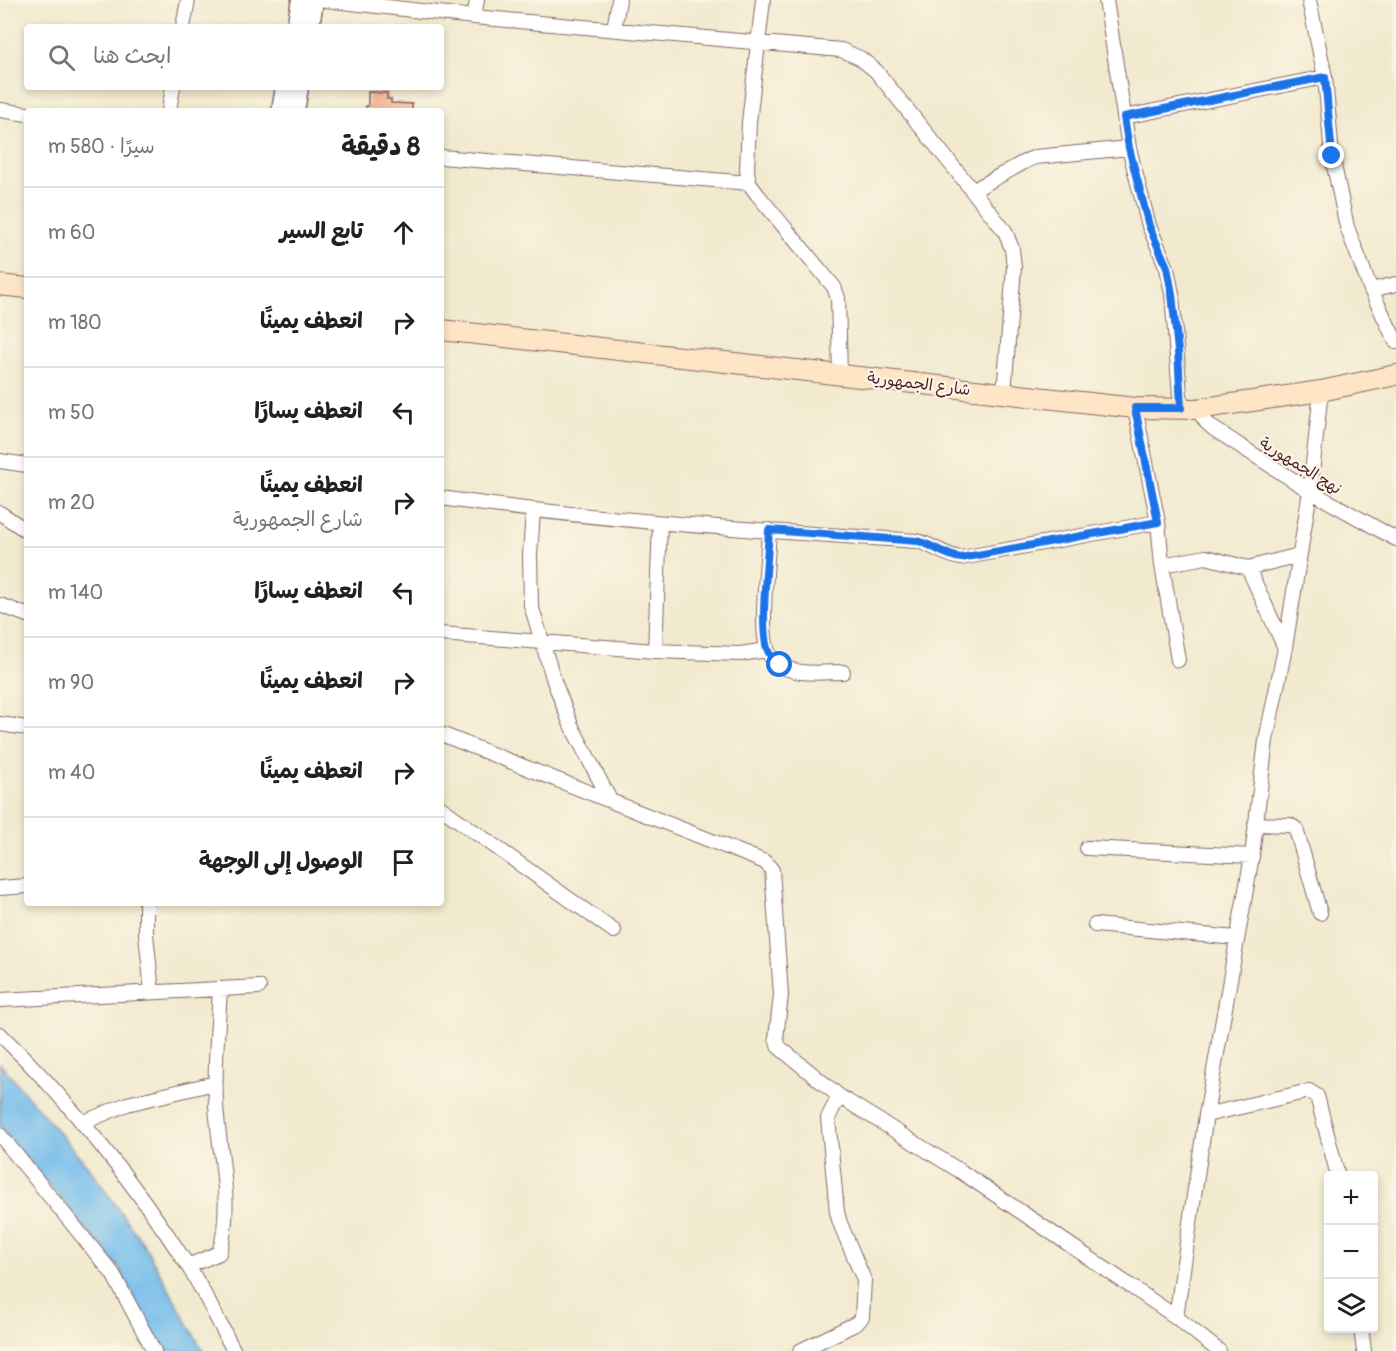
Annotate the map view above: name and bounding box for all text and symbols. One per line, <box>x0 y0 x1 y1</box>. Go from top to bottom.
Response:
search box <box>24 24 444 90</box>
icon: search <box>45 41 78 74</box>
text: ابحث هنا <box>93 42 171 70</box>
text: 8 دقيقة <box>341 131 420 163</box>
text: سيرًا · 580 m <box>48 134 155 159</box>
route end <box>1318 142 1344 168</box>
icon: ahead <box>387 216 420 249</box>
text: تابع السير <box>280 217 363 245</box>
text: 60 m <box>48 220 95 245</box>
icon: right <box>387 306 420 339</box>
text: انعطف يمينًا <box>260 307 363 335</box>
text: 180 m <box>48 310 102 335</box>
street label: شارع الجمهورية <box>866 368 972 401</box>
icon: left <box>387 396 420 429</box>
text: انعطف يسارًا <box>254 397 363 425</box>
text: 50 m <box>48 400 95 425</box>
street label: نهج الجمهورية <box>1256 433 1345 499</box>
text: انعطف يمينًا <box>260 471 363 499</box>
icon: right <box>387 486 420 519</box>
text: 20 m <box>48 490 95 515</box>
text: شارع الجمهورية <box>233 507 363 532</box>
icon: left <box>387 576 420 609</box>
text: انعطف يسارًا <box>254 577 363 605</box>
text: 140 m <box>48 580 103 605</box>
route start <box>766 651 792 677</box>
icon: right <box>387 666 420 699</box>
text: انعطف يمينًا <box>260 667 363 695</box>
text: 90 m <box>48 670 94 695</box>
icon: right <box>387 756 420 789</box>
text: انعطف يمينًا <box>260 757 363 785</box>
text: 40 m <box>48 760 95 785</box>
icon: arrive <box>387 846 420 879</box>
text: الوصول إلى الوجهة <box>199 847 363 875</box>
map controls <box>1324 1171 1378 1333</box>
button: + <box>1324 1171 1378 1225</box>
button: − <box>1324 1225 1378 1279</box>
button: layers <box>1324 1279 1378 1333</box>

